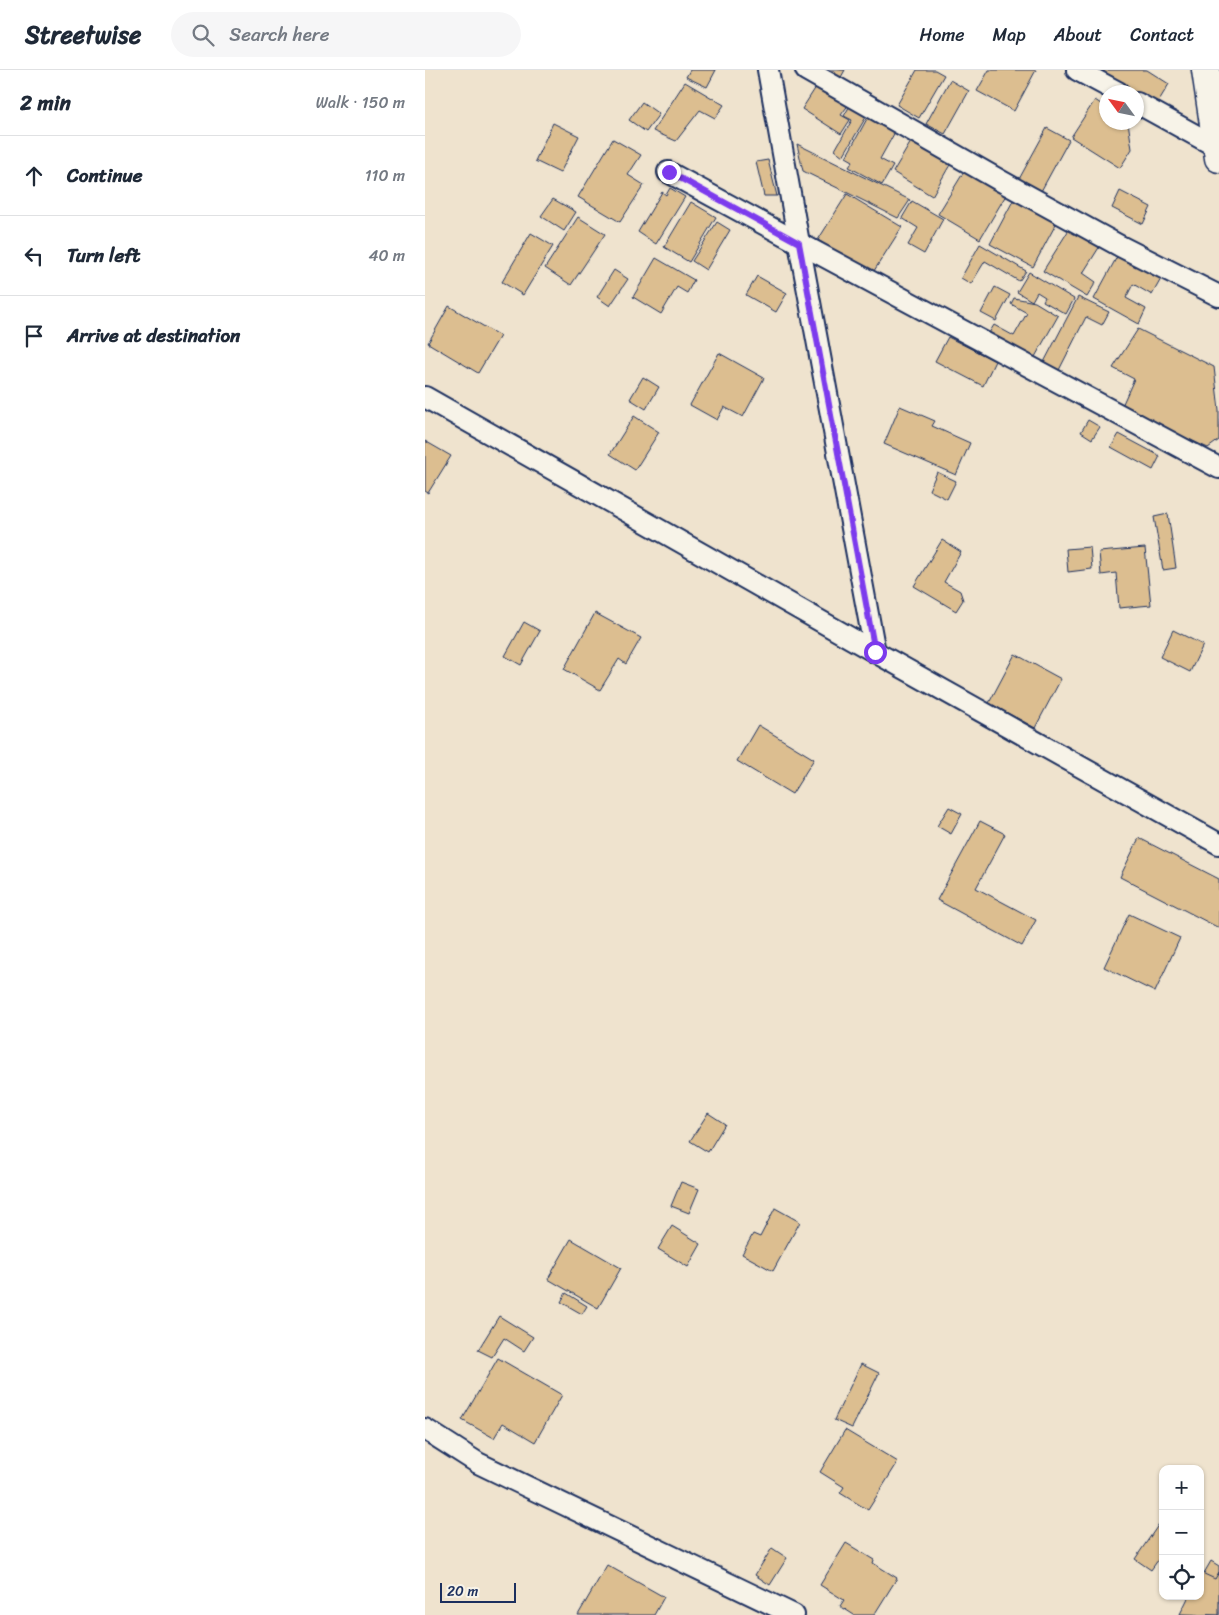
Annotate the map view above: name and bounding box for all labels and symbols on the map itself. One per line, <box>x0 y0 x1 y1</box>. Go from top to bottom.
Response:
north arrow <box>1099 85 1144 130</box>
route end <box>658 161 681 184</box>
route start <box>864 641 887 664</box>
scale bar <box>440 1580 516 1603</box>

